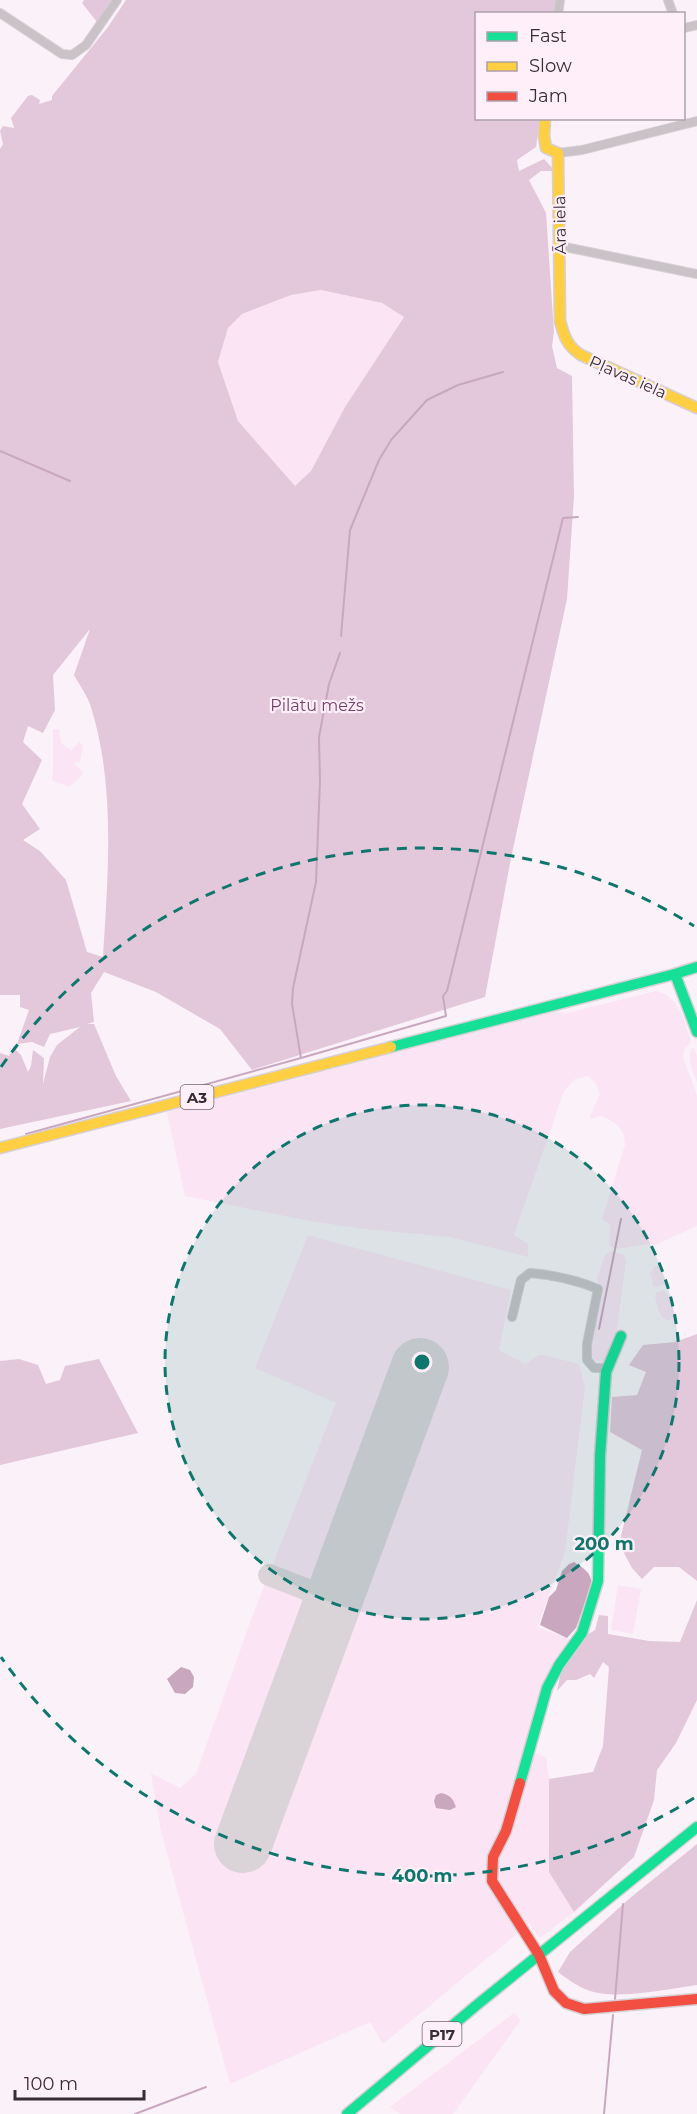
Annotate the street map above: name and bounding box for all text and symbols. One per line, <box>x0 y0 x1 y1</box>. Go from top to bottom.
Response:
legend <box>475 12 685 120</box>
text: Fast <box>529 25 567 47</box>
text: Slow <box>529 55 572 77</box>
text: Jam <box>528 85 568 107</box>
street label: Āra iela <box>550 196 570 254</box>
street label: Pļavas iela <box>586 352 670 403</box>
park label: Pilātu mežs <box>270 696 364 715</box>
road number: A3 <box>180 1085 214 1109</box>
centre of rings <box>412 1352 432 1372</box>
text: 200 m <box>574 1533 634 1555</box>
text: 400 m <box>392 1865 452 1887</box>
road number: P17 <box>422 2022 462 2046</box>
scale bar <box>15 2063 144 2101</box>
text: 100 m <box>24 2073 78 2095</box>

